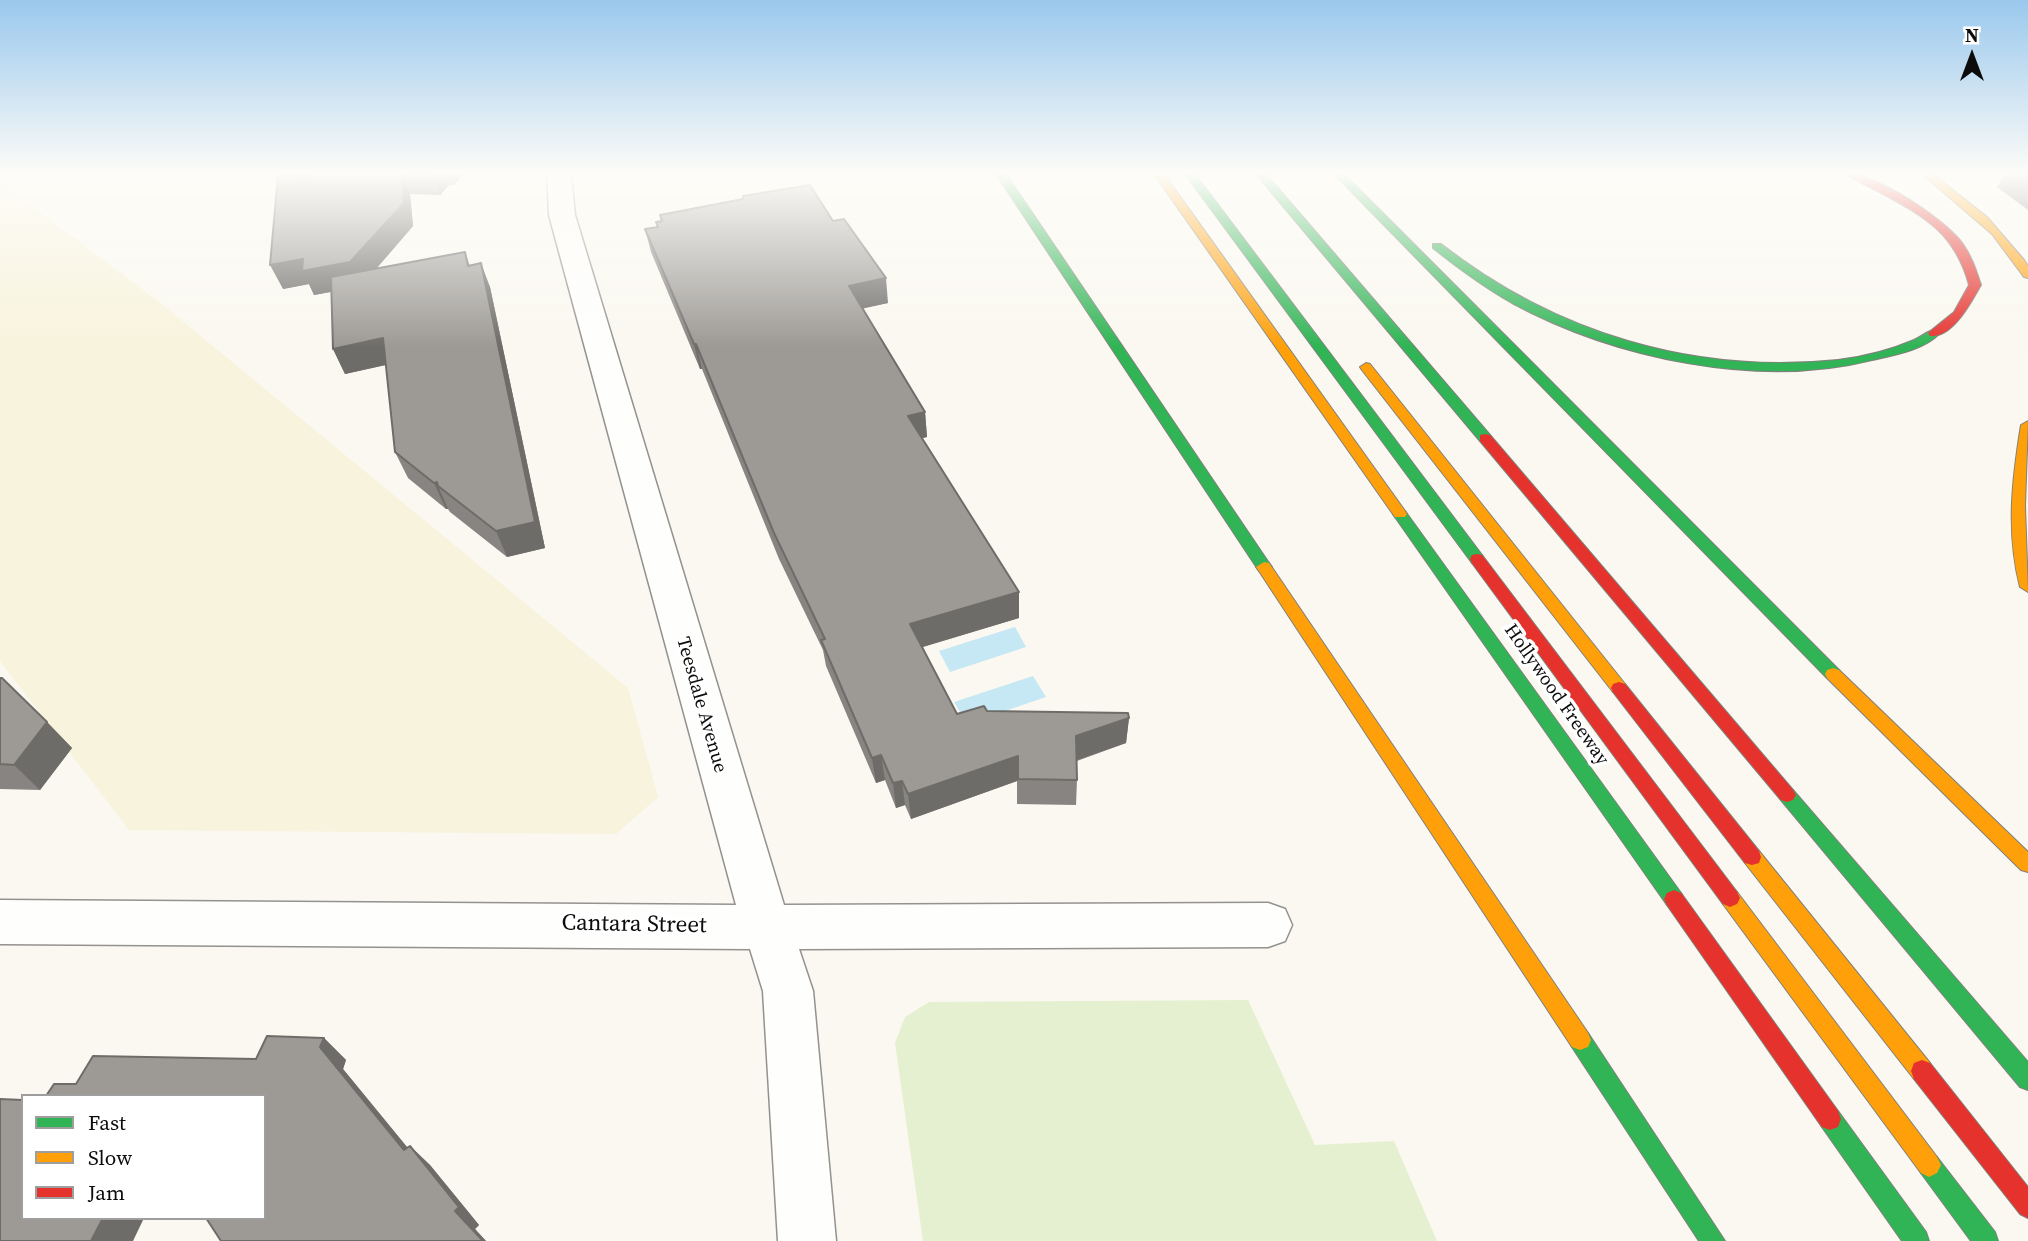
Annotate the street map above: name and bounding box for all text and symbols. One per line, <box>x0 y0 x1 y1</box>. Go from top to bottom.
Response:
north arrow <box>1937 21 2007 91</box>
text: N <box>1965 22 1979 48</box>
street label: Hollywood Freeway <box>1499 620 1613 770</box>
street label: Teesdale Avenue <box>671 634 731 776</box>
street label: Cantara Street <box>561 910 707 940</box>
legend <box>21 1094 266 1220</box>
text: Fast <box>88 1108 126 1137</box>
text: Slow <box>88 1143 132 1172</box>
text: Jam <box>88 1178 125 1207</box>

